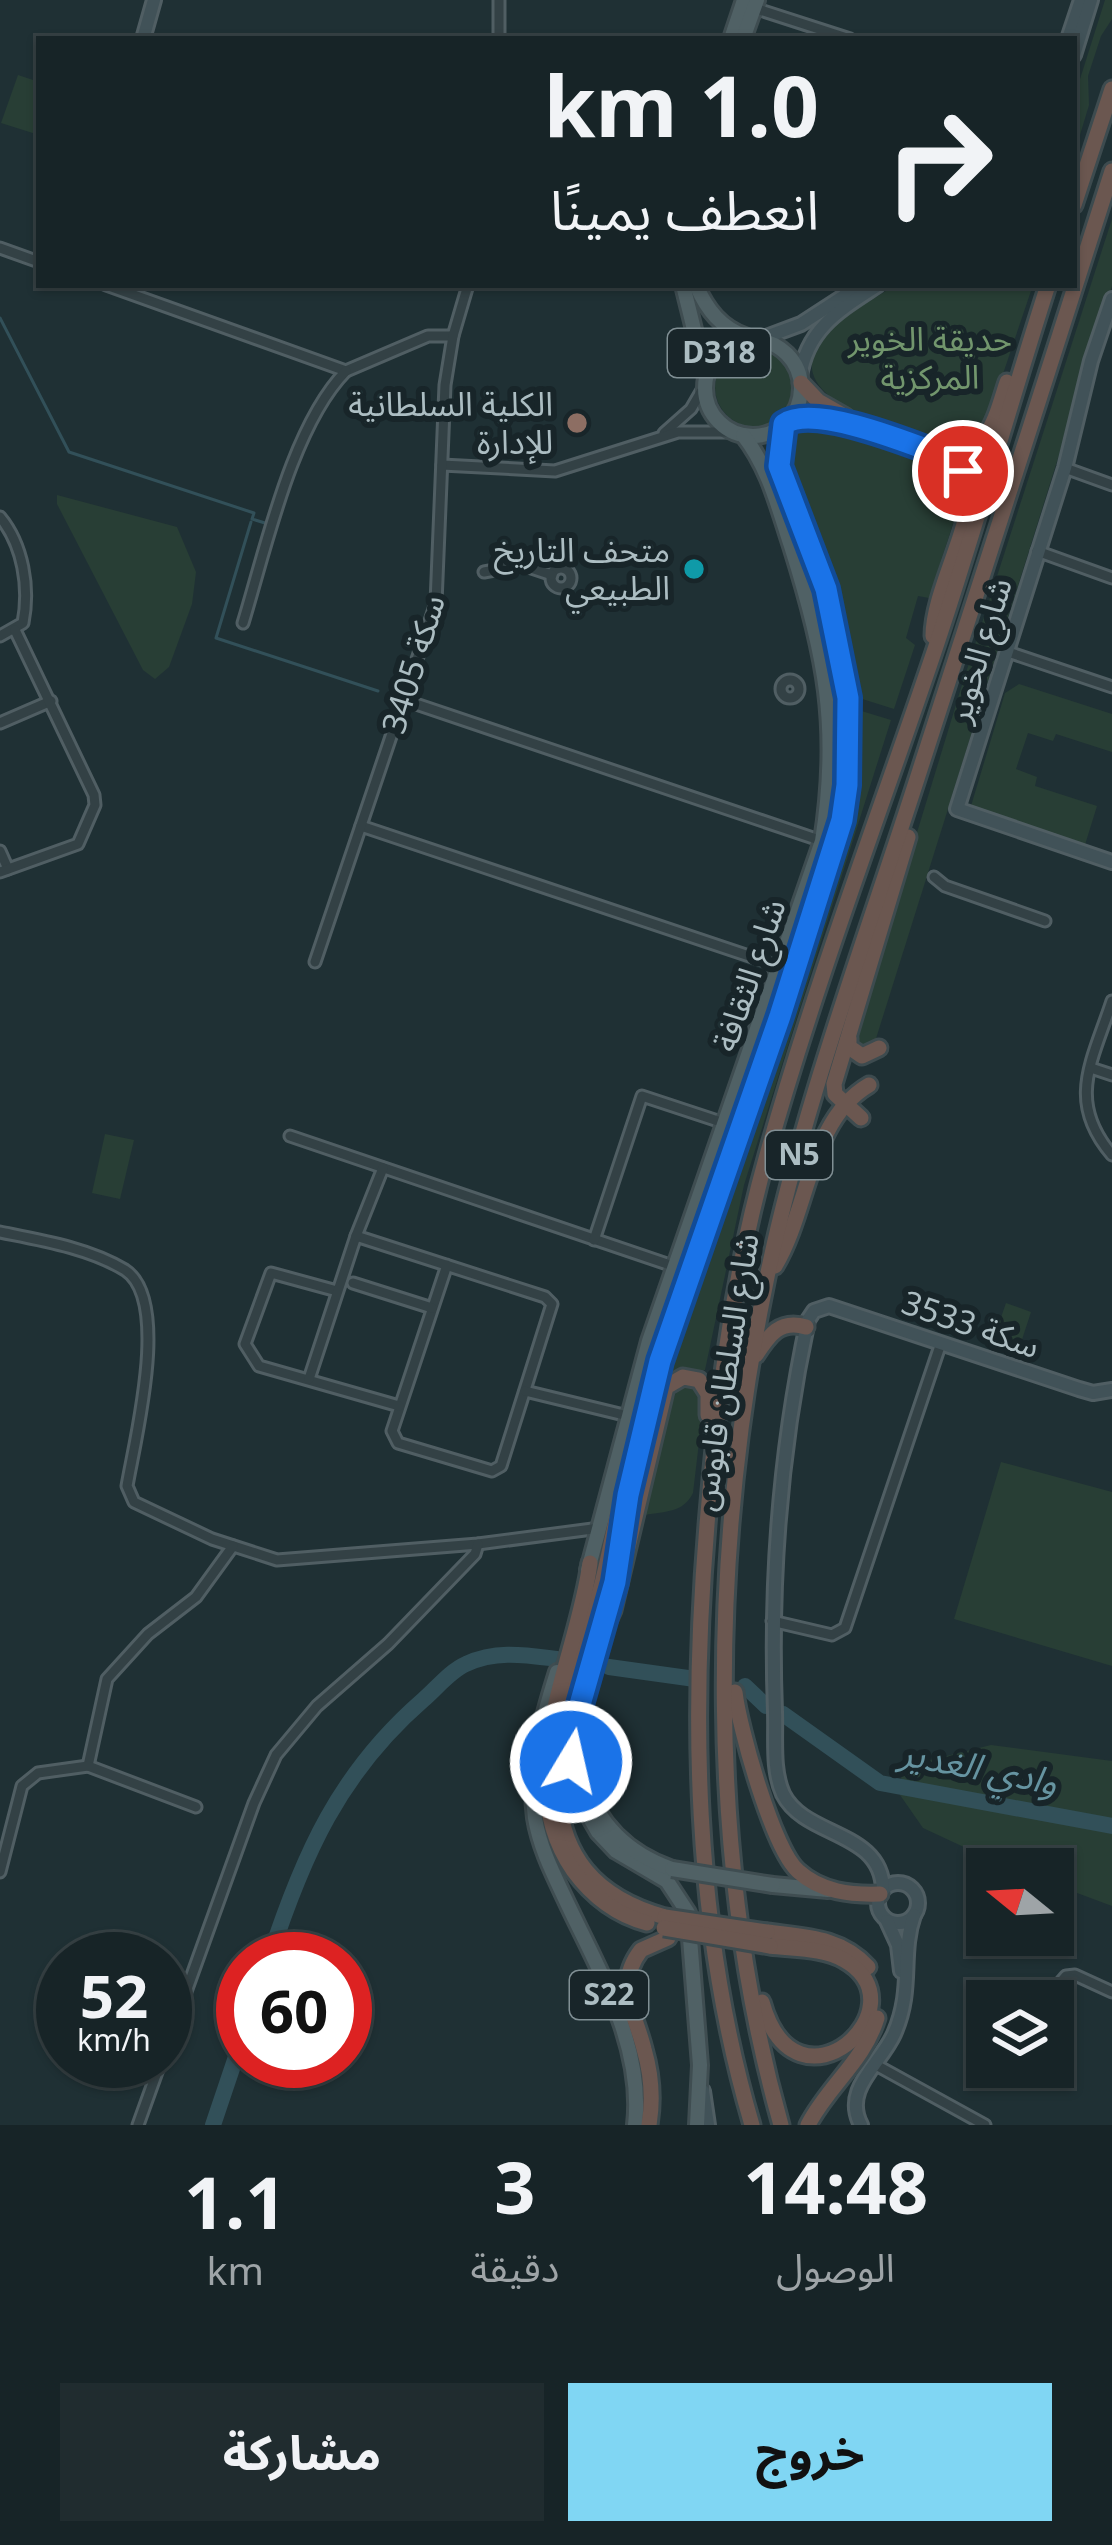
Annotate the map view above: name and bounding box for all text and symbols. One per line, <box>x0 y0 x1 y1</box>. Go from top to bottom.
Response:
text: 1.0 km <box>543 47 819 162</box>
icon: right <box>861 84 1017 240</box>
text: انعطف يمينًا <box>550 172 819 246</box>
park label: حديقة الخوير المركزية <box>847 316 1012 399</box>
road number: D318 <box>668 329 770 377</box>
place label: الكلية السلطانية للإدارة <box>348 381 553 465</box>
marker: الكلية السلطانية للإدارة <box>564 410 590 436</box>
pin <box>912 420 1014 522</box>
icon: arrive <box>930 438 996 504</box>
place label: متحف التاريخ الطبيعي <box>494 527 670 614</box>
marker: متحف التاريخ الطبيعي <box>681 556 707 582</box>
street label: شارع الخوير <box>935 572 1025 729</box>
street label: سكة 3405 <box>370 589 455 739</box>
street label: شارع الثقافة <box>701 893 798 1058</box>
road number: N5 <box>766 1131 832 1179</box>
street label: شارع السلطان قابوس <box>680 1230 772 1514</box>
street label: سكة 3533 <box>896 1279 1046 1368</box>
position arrow <box>508 1699 634 1825</box>
water label: وادي الغدير <box>892 1727 1062 1810</box>
north arrow <box>966 1848 1074 1956</box>
map controls <box>966 1848 1074 2088</box>
speed limit sign: 60 <box>216 1932 372 2088</box>
text: 52 <box>80 1954 148 2036</box>
road number: S22 <box>570 1971 648 2019</box>
button: layers <box>966 1980 1074 2088</box>
text: km/h <box>77 2019 151 2060</box>
text: 3 <box>494 2137 535 2235</box>
text: 14:48 <box>743 2137 928 2235</box>
text: 1.1 <box>184 2152 287 2250</box>
text: دقيقة <box>470 2240 559 2293</box>
text: الوصول <box>776 2240 895 2293</box>
text: km <box>207 2243 264 2296</box>
button: مشاركة <box>60 2383 544 2521</box>
button: خروج <box>568 2383 1052 2521</box>

